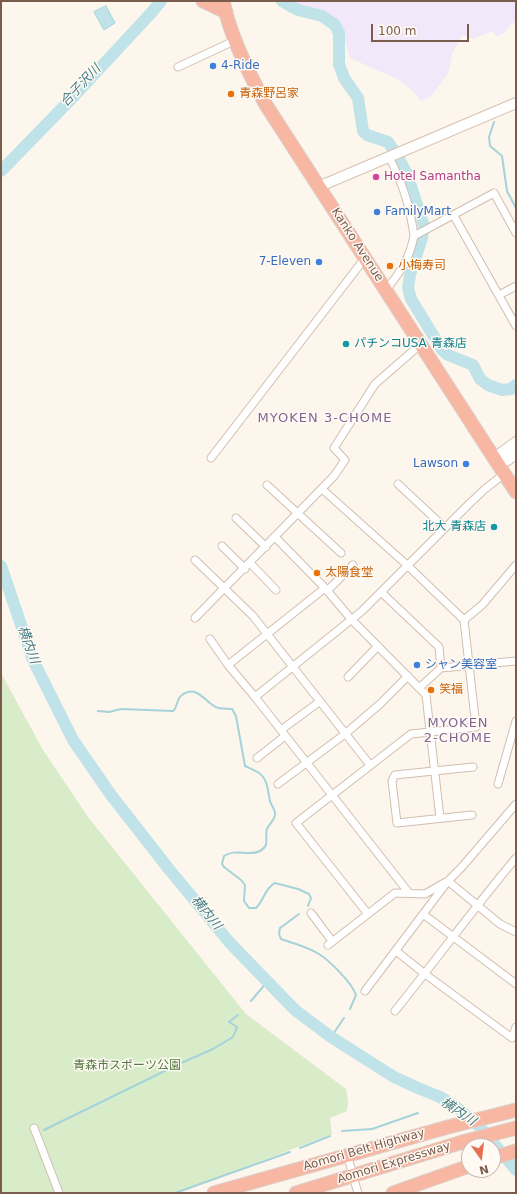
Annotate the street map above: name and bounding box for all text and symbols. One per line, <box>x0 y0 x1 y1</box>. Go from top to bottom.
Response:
scale bar <box>373 16 471 42</box>
text: 100 m <box>378 24 416 38</box>
place label: 4-Ride <box>221 59 260 73</box>
marker: 4-Ride <box>208 61 218 71</box>
water label: 合子沢川 <box>58 62 104 110</box>
place label: 青森野呂家 <box>239 87 299 101</box>
marker: 青森野呂家 <box>226 89 236 99</box>
place label: Hotel Samantha <box>384 170 481 184</box>
marker: Hotel Samantha <box>371 172 381 182</box>
street label: Kanko Avenue <box>328 205 386 285</box>
place label: FamilyMart <box>385 205 451 219</box>
marker: FamilyMart <box>372 207 382 217</box>
place label: 7-Eleven <box>259 255 311 269</box>
marker: 7-Eleven <box>314 257 324 267</box>
place label: 小梅寿司 <box>398 259 446 273</box>
marker: 小梅寿司 <box>385 261 395 271</box>
place label: パチンコUSA 青森店 <box>354 337 467 351</box>
marker: パチンコUSA 青森店 <box>341 339 351 349</box>
district label: MYOKEN 3-CHOME <box>258 411 392 427</box>
place label: Lawson <box>413 457 458 471</box>
marker: Lawson <box>461 459 471 469</box>
place label: 北大 青森店 <box>422 520 486 534</box>
marker: 北大 青森店 <box>489 522 499 532</box>
place label: 太陽食堂 <box>325 566 373 580</box>
marker: 太陽食堂 <box>312 568 322 578</box>
water label: 横内川 <box>14 624 42 666</box>
place label: シャン美容室 <box>425 658 497 672</box>
marker: シャン美容室 <box>412 660 422 670</box>
place label: 笑福 <box>439 683 463 697</box>
marker: 笑福 <box>426 685 436 695</box>
district label: MYOKEN 2-CHOME <box>424 716 492 747</box>
water label: 横内川 <box>188 893 224 933</box>
park label: 青森市スポーツ公園 <box>73 1059 181 1073</box>
water label: 横内川 <box>437 1095 479 1129</box>
street label: Aomori Belt Highway <box>302 1126 426 1174</box>
north arrow <box>461 1138 501 1178</box>
street label: Aomori Expressway <box>336 1139 452 1187</box>
text: N <box>478 1162 490 1177</box>

